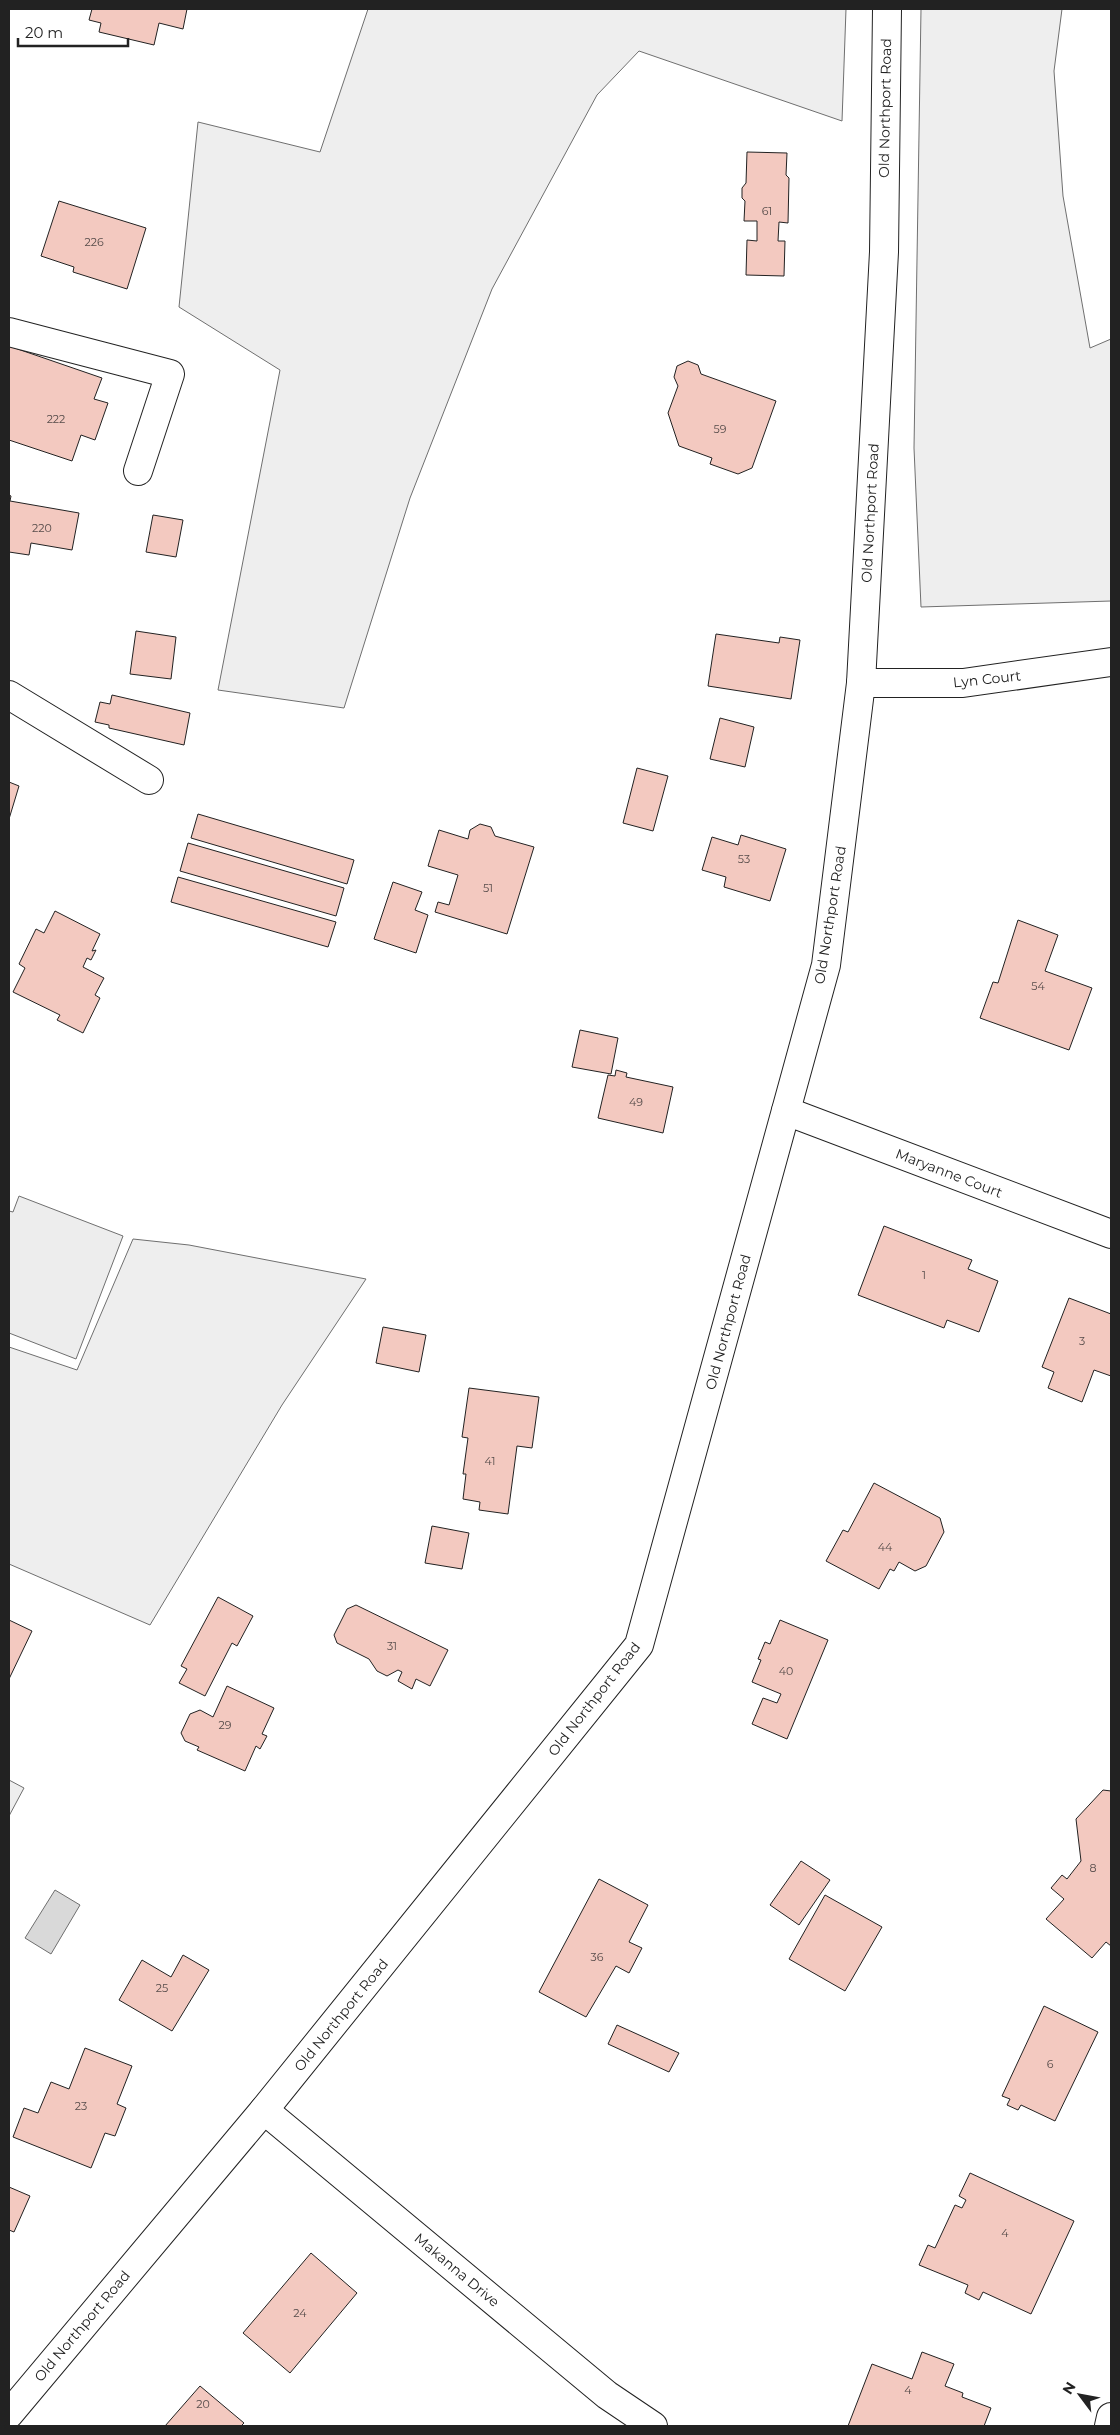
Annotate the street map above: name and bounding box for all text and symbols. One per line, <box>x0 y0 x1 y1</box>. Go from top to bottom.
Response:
scale bar <box>18 15 128 47</box>
text: 20 m <box>25 23 63 42</box>
street label: Old Northport Road <box>875 38 895 178</box>
house number: 61 <box>762 204 772 218</box>
house number: 226 <box>84 235 104 249</box>
house number: 222 <box>47 412 65 426</box>
house number: 59 <box>714 422 727 436</box>
street label: Old Northport Road <box>857 443 883 583</box>
house number: 220 <box>32 521 52 535</box>
street label: Lyn Court <box>952 666 1022 692</box>
street label: Old Northport Road <box>810 845 850 985</box>
house number: 53 <box>738 852 750 866</box>
house number: 51 <box>483 881 493 895</box>
house number: 54 <box>1031 979 1045 993</box>
house number: 49 <box>629 1095 643 1109</box>
street label: Maryanne Court <box>893 1144 1005 1202</box>
street label: Old Northport Road <box>701 1252 755 1392</box>
house number: 1 <box>922 1268 926 1282</box>
house number: 3 <box>1079 1334 1085 1348</box>
house number: 41 <box>485 1454 495 1468</box>
house number: 44 <box>878 1540 893 1554</box>
street label: Old Northport Road <box>544 1638 644 1760</box>
house number: 31 <box>387 1639 397 1653</box>
house number: 40 <box>779 1664 793 1678</box>
house number: 29 <box>219 1718 232 1732</box>
house number: 8 <box>1089 1861 1097 1875</box>
house number: 36 <box>591 1950 604 1964</box>
street label: Old Northport Road <box>290 1955 392 2075</box>
house number: 25 <box>156 1981 168 1995</box>
house number: 6 <box>1047 2057 1054 2071</box>
house number: 23 <box>75 2099 87 2113</box>
house number: 4 <box>1001 2226 1009 2240</box>
street label: Makanna Drive <box>411 2229 503 2311</box>
street label: Old Northport Road <box>30 2267 134 2385</box>
house number: 24 <box>293 2306 307 2320</box>
north arrow <box>1055 2370 1105 2420</box>
text: N <box>1058 2379 1080 2398</box>
house number: 4 <box>904 2383 912 2397</box>
house number: 20 <box>196 2397 210 2411</box>

